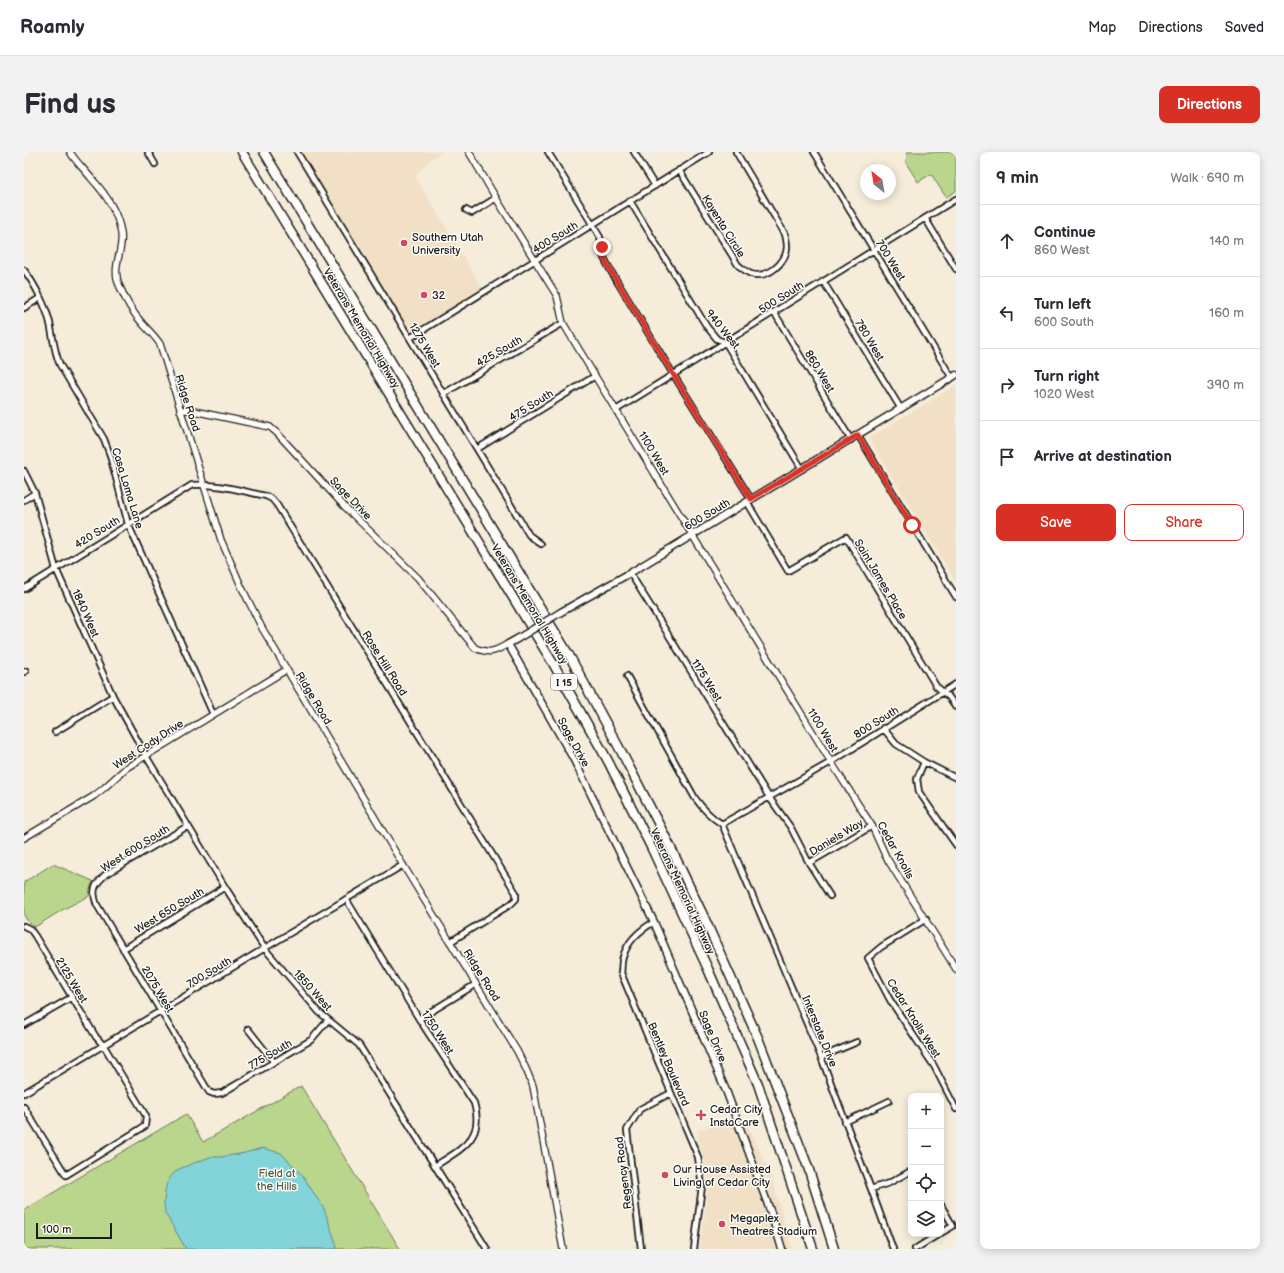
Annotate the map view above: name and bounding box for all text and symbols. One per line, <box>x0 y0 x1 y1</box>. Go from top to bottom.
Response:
text: Roamly <box>20 16 84 39</box>
text: Map <box>1088 19 1116 36</box>
text: Directions <box>1138 19 1203 36</box>
text: Saved <box>1225 19 1264 36</box>
button: Directions <box>1159 86 1260 123</box>
text: Find us <box>24 88 116 121</box>
north arrow <box>860 164 896 200</box>
text: 9 min <box>996 168 1039 188</box>
text: Walk · 690 m <box>1170 170 1244 186</box>
street label: Kayenta Circle <box>699 193 748 260</box>
street label: 400 South <box>530 218 580 256</box>
text: Continue <box>1034 223 1096 242</box>
icon: ahead <box>996 230 1018 252</box>
place label: Southern Utah University <box>412 231 483 257</box>
text: 140 m <box>1209 233 1244 249</box>
street label: 700 West <box>873 237 909 284</box>
marker: Southern Utah University <box>399 238 409 248</box>
route end <box>593 238 611 256</box>
text: 860 West <box>1034 242 1089 258</box>
street label: Veterans Memorial Highway <box>321 266 403 391</box>
street label: 500 South <box>756 279 806 316</box>
place label: 32 <box>432 289 446 302</box>
marker: 32 <box>419 290 429 300</box>
text: Turn left <box>1034 295 1091 314</box>
icon: left <box>996 302 1018 324</box>
text: 160 m <box>1209 305 1244 321</box>
street label: 940 West <box>703 307 743 352</box>
text: 600 South <box>1034 314 1094 330</box>
street label: 780 West <box>852 317 887 364</box>
street label: 1275 West <box>406 321 443 370</box>
street label: 425 South <box>474 333 524 370</box>
street label: 860 West <box>802 348 838 395</box>
text: Turn right <box>1034 367 1099 386</box>
street label: Ridge Road <box>172 373 203 433</box>
icon: right <box>996 374 1018 396</box>
text: 390 m <box>1207 377 1244 393</box>
text: 1020 West <box>1034 386 1094 402</box>
street label: 475 South <box>507 387 556 424</box>
street label: 1100 West <box>635 429 672 478</box>
street label: Casa Loma Lane <box>109 446 146 531</box>
icon: arrive <box>996 446 1018 468</box>
text: Arrive at destination <box>1034 447 1172 466</box>
street label: Sage Drive <box>327 474 375 523</box>
street label: 600 South <box>682 496 732 533</box>
button: Save <box>996 504 1116 541</box>
button: Share <box>1124 504 1244 541</box>
street label: 420 South <box>72 513 122 551</box>
route start <box>903 516 921 534</box>
street label: Saint James Place <box>852 537 910 622</box>
street label: Veterans Memorial Highway <box>489 542 571 667</box>
street label: 1840 West <box>69 587 102 640</box>
street label: Rose Hill Road <box>359 628 410 698</box>
street label: 1175 West <box>688 657 725 704</box>
street label: Ridge Road <box>293 670 334 727</box>
road number: I 15 <box>551 674 577 690</box>
street label: 800 South <box>851 704 901 741</box>
street label: 1100 West <box>804 706 841 755</box>
street label: Sage Drive <box>555 715 593 770</box>
street label: West Cody Drive <box>111 717 186 772</box>
street label: Daniels Way <box>807 816 866 859</box>
street label: Cedar Knolls <box>874 819 917 882</box>
street label: West 600 South <box>99 822 172 875</box>
street label: Veterans Memorial Highway <box>648 826 718 956</box>
street label: West 650 South <box>132 885 206 936</box>
street label: Ridge Road <box>460 947 503 1004</box>
street label: 700 South <box>185 954 234 991</box>
street label: 2125 West <box>53 955 91 1006</box>
street label: 2075 West <box>139 964 177 1015</box>
street label: 1850 West <box>291 967 335 1014</box>
street label: Cedar Knolls West <box>884 976 944 1061</box>
street label: Interstate Drive <box>799 993 840 1069</box>
street label: 1750 West <box>419 1008 457 1057</box>
street label: Sage Drive <box>696 1009 729 1064</box>
street label: Bentley Boulevard <box>645 1020 692 1108</box>
street label: 775 South <box>246 1036 294 1072</box>
map controls <box>908 1093 944 1237</box>
button: + <box>908 1093 944 1129</box>
place label: Cedar City InstaCare <box>710 1103 763 1129</box>
marker: Cedar City InstaCare <box>695 1109 707 1121</box>
button: − <box>908 1129 944 1165</box>
street label: Regency Road <box>613 1136 634 1210</box>
place label: Our House Assisted Living of Cedar City <box>673 1163 771 1189</box>
button: locate <box>908 1165 944 1201</box>
park label: Field at the Hills <box>257 1167 298 1193</box>
marker: Our House Assisted Living of Cedar City <box>660 1170 670 1180</box>
button: layers <box>908 1201 944 1237</box>
place label: Megaplex Theatres Stadium <box>730 1212 817 1238</box>
marker: Megaplex Theatres Stadium <box>717 1219 727 1229</box>
scale bar <box>36 1221 112 1240</box>
text: 100 m <box>42 1223 71 1236</box>

